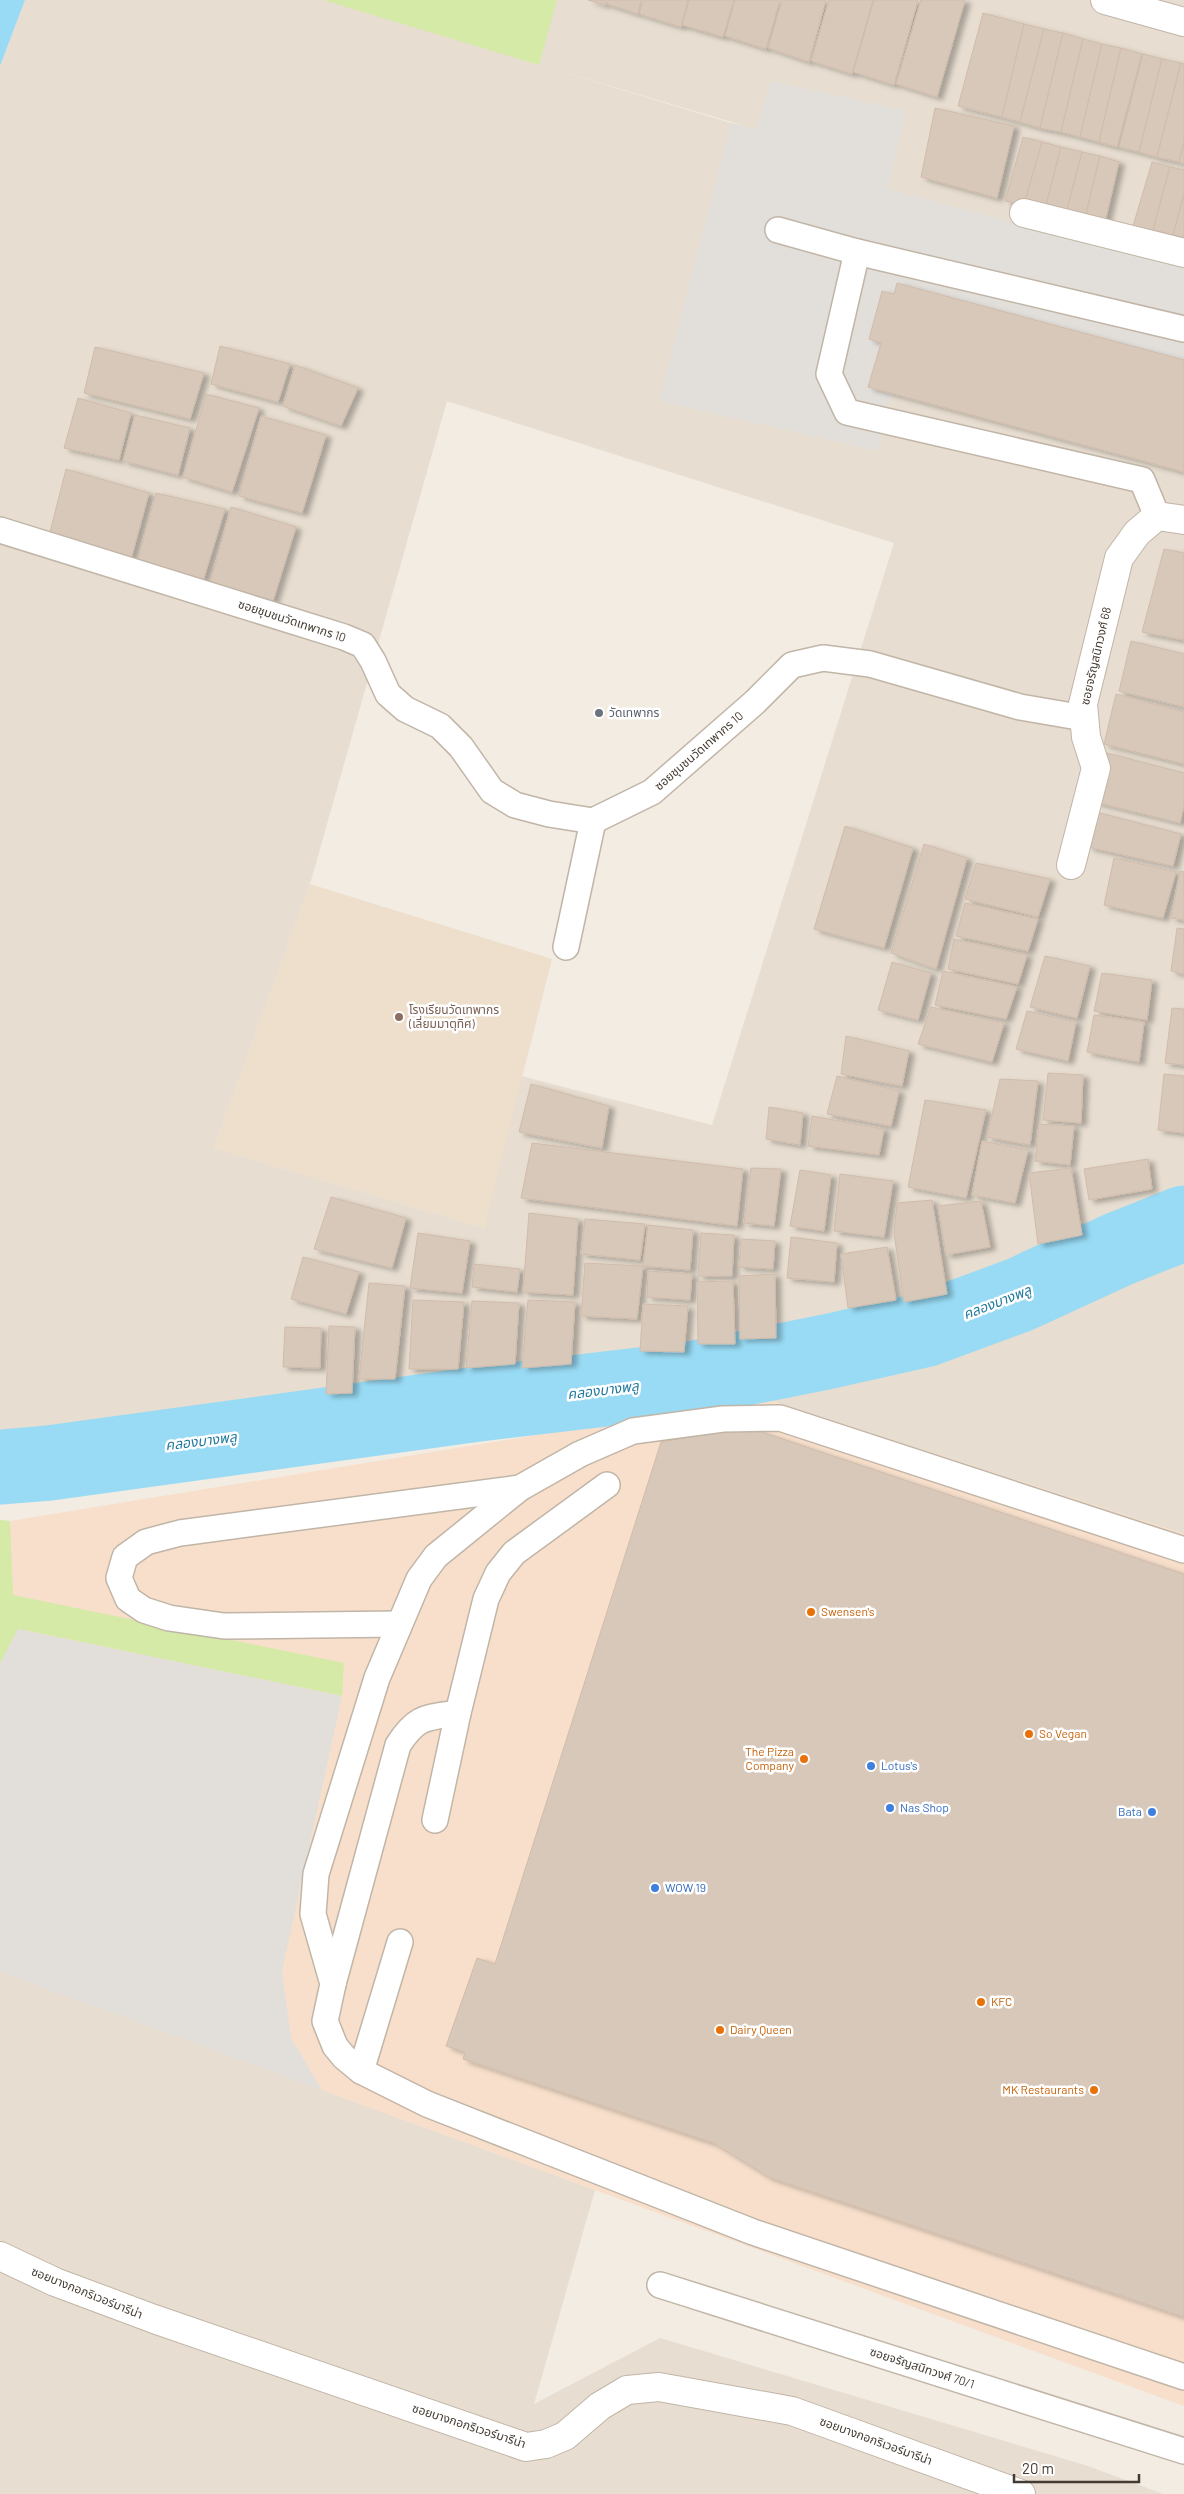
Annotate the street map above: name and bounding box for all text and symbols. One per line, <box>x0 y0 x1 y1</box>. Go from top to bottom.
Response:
street label: ซอยชุมชนวัดเทพากร 10 <box>236 596 348 645</box>
street label: ซอยจรัญสนิทวงศ์ 68 <box>1077 605 1113 706</box>
place label: วัดเทพากร <box>609 705 660 719</box>
marker: วัดเทพากร <box>593 707 605 719</box>
street label: ซอยชุมชนวัดเทพากร 10 <box>651 708 746 793</box>
place label: โรงเรียนวัดเทพากร (เลี่ยมมาตุทิศ) <box>408 1002 499 1031</box>
marker: โรงเรียนวัดเทพากร (เลี่ยมมาตุทิศ) <box>393 1011 405 1023</box>
water label: คลองบางพลู <box>960 1280 1035 1323</box>
water label: คลองบางพลู <box>566 1377 641 1403</box>
water label: คลองบางพลู <box>164 1428 239 1454</box>
place label: Swensen's <box>821 1604 875 1618</box>
marker: Swensen's <box>805 1606 817 1618</box>
place label: So Vegan <box>1039 1726 1087 1740</box>
marker: So Vegan <box>1023 1728 1035 1740</box>
place label: The Pizza Company <box>745 1744 794 1772</box>
marker: The Pizza Company <box>798 1753 810 1765</box>
place label: Lotus's <box>881 1758 918 1772</box>
marker: Lotus's <box>865 1760 877 1772</box>
place label: Nas Shop <box>900 1800 949 1814</box>
marker: Nas Shop <box>884 1802 896 1814</box>
place label: Bata <box>1118 1804 1142 1818</box>
marker: Bata <box>1146 1806 1158 1818</box>
place label: WOW 19 <box>665 1880 706 1894</box>
marker: WOW 19 <box>649 1882 661 1894</box>
place label: KFC <box>991 1994 1012 2008</box>
marker: KFC <box>975 1996 987 2008</box>
place label: Dairy Queen <box>730 2022 792 2036</box>
marker: Dairy Queen <box>714 2024 726 2036</box>
place label: MK Restaurants <box>1002 2082 1084 2096</box>
marker: MK Restaurants <box>1088 2084 1100 2096</box>
street label: ซอยบางกอกริเวอร์มารีน่า <box>30 2263 145 2321</box>
street label: ซอยจรัญสนิทวงศ์ 70/1 <box>868 2344 976 2391</box>
street label: ซอยบางกอกริเวอร์มารีน่า <box>411 2400 528 2450</box>
street label: ซอยบางกอกริเวอร์มารีน่า <box>818 2413 935 2467</box>
scale bar <box>1014 2452 1139 2484</box>
text: 20 m <box>1022 2459 1054 2477</box>

